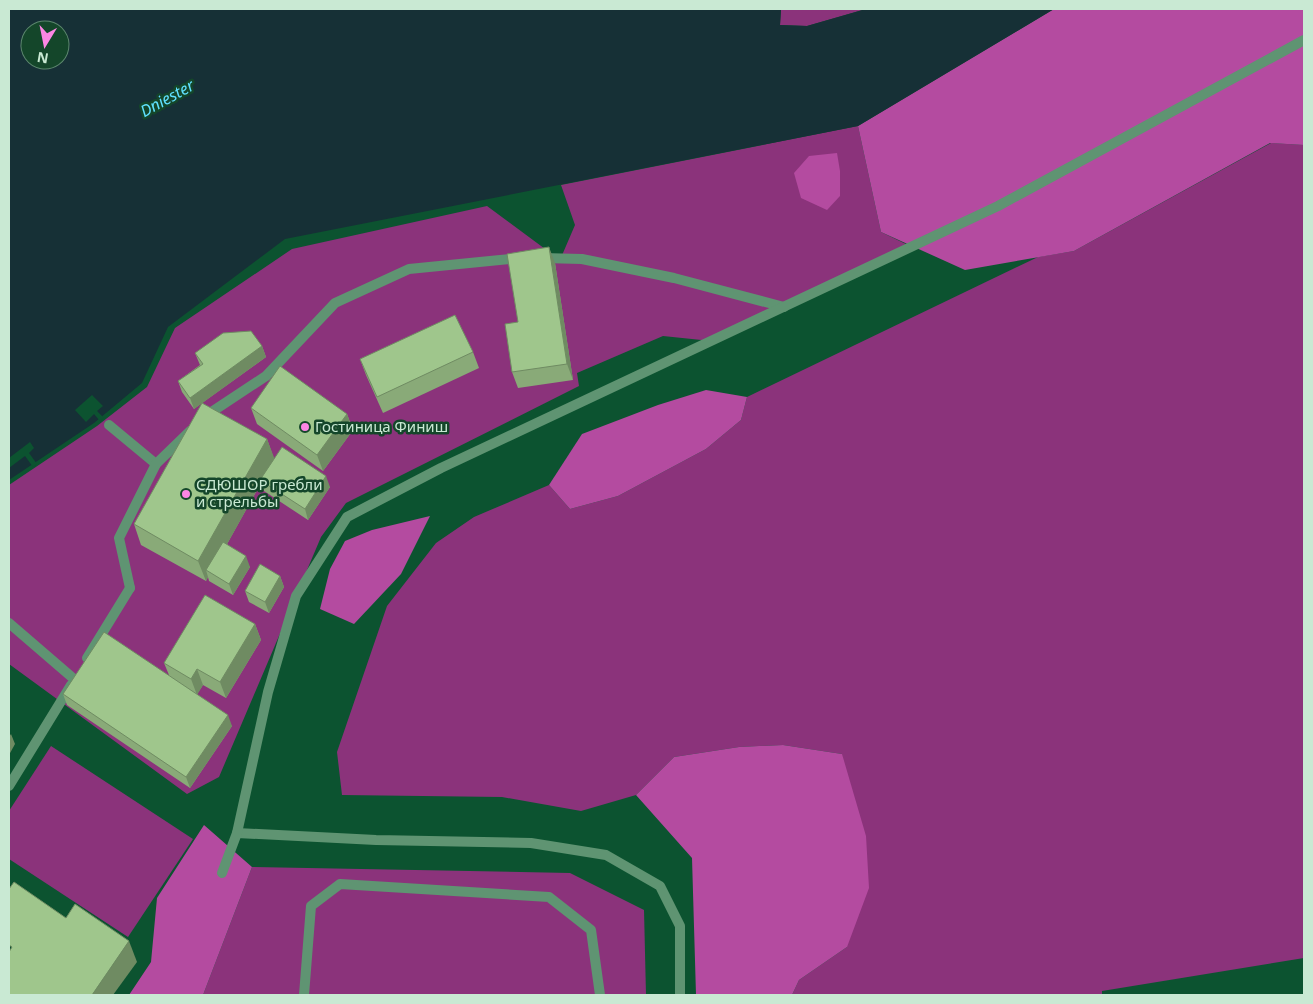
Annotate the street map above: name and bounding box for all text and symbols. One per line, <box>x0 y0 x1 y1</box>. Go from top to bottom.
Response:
north arrow <box>20 20 70 70</box>
text: N <box>35 48 50 69</box>
water label: Dniester <box>136 74 199 122</box>
place label: Гостиница Финиш <box>315 416 448 436</box>
marker: Гостиница Финиш <box>299 421 311 433</box>
place label: СДЮШОР гребли и стрельбы <box>196 474 322 511</box>
marker: СДЮШОР гребли и стрельбы <box>180 488 192 500</box>

